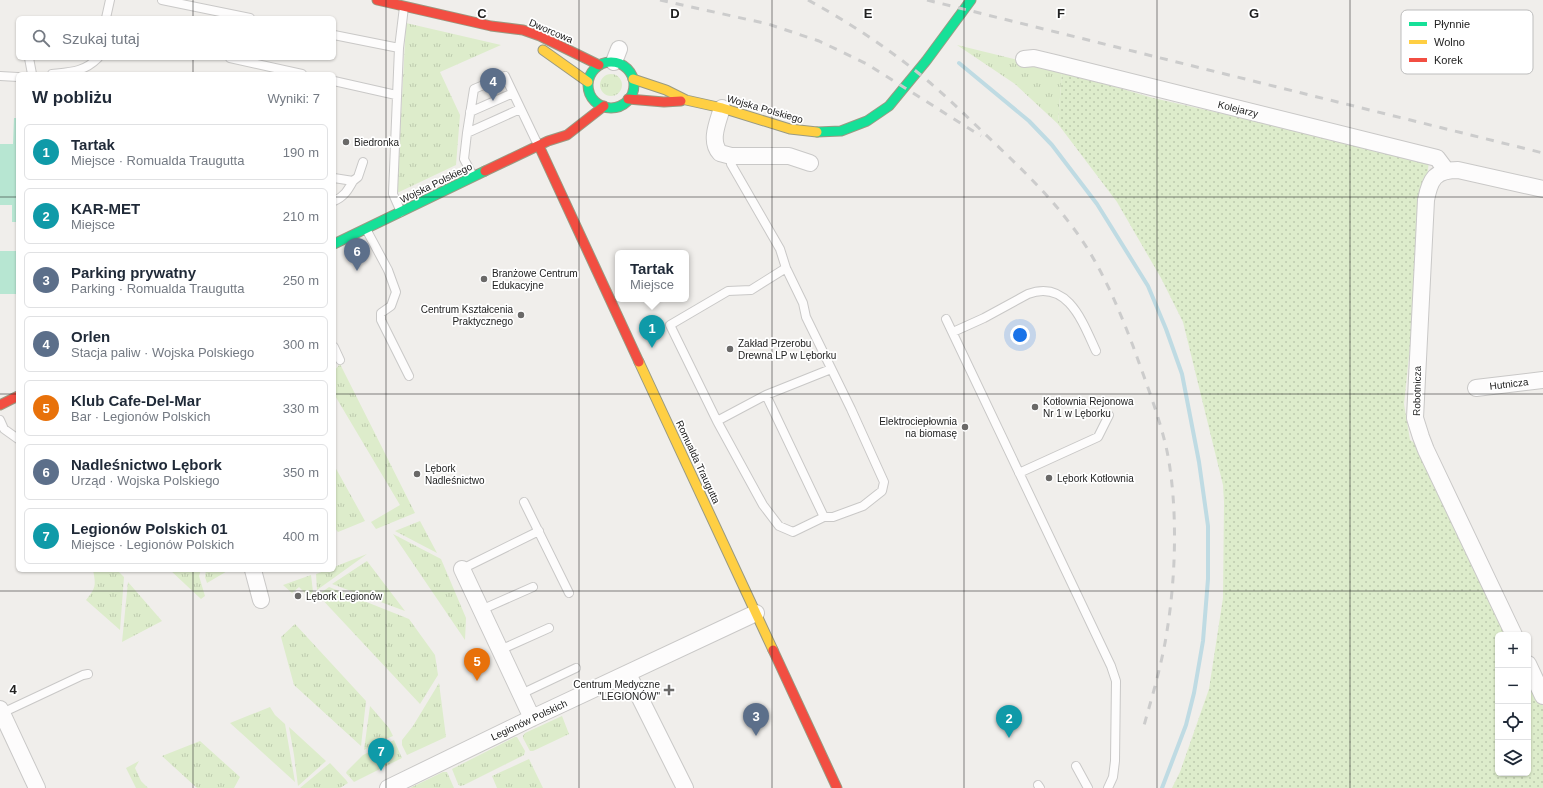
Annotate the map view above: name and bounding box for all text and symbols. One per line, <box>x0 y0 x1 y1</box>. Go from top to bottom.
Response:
text: C <box>477 6 487 21</box>
text: D <box>670 6 680 21</box>
text: E <box>864 6 873 21</box>
text: F <box>1057 6 1065 21</box>
text: G <box>1249 6 1259 21</box>
legend <box>1401 10 1533 74</box>
search box <box>16 16 336 60</box>
street label: Dworcowa <box>527 17 575 45</box>
text: Płynnie <box>1434 18 1470 30</box>
icon: search <box>30 27 52 49</box>
text: Szukaj tutaj <box>62 30 140 47</box>
text: Wolno <box>1434 36 1465 48</box>
text: Korek <box>1434 54 1463 66</box>
pin: 4 <box>480 68 506 101</box>
text: W pobliżu <box>32 88 112 107</box>
text: Wyniki: 7 <box>267 91 320 106</box>
street label: Wojska Polskiego <box>726 93 805 125</box>
street label: Kolejarzy <box>1217 99 1259 119</box>
text: Tartak <box>71 136 115 153</box>
marker: Biedronka <box>341 137 351 147</box>
place label: Biedronka <box>354 137 399 148</box>
text: 1 <box>42 145 50 160</box>
text: 190 m <box>283 145 319 160</box>
text: Miejsce · Romualda Traugutta <box>71 153 244 168</box>
street label: Wojska Polskiego <box>398 161 474 205</box>
text: KAR-MET <box>71 200 140 217</box>
text: 2 <box>42 209 50 224</box>
text: 210 m <box>283 209 319 224</box>
text: Miejsce <box>71 217 115 232</box>
pin: 6 <box>344 238 370 271</box>
popup <box>615 250 689 302</box>
text: Tartak <box>630 260 674 277</box>
text: Parking prywatny <box>71 264 196 281</box>
place label: Branżowe Centrum Edukacyjne <box>492 268 578 291</box>
text: 3 <box>42 273 50 288</box>
text: 250 m <box>283 273 319 288</box>
marker: Branżowe Centrum Edukacyjne <box>479 274 489 284</box>
text: Miejsce <box>630 277 674 292</box>
text: Parking · Romualda Traugutta <box>71 281 244 296</box>
place label: Centrum Kształcenia Praktycznego <box>421 304 513 327</box>
marker: Centrum Kształcenia Praktycznego <box>516 310 526 320</box>
pin: 1 <box>639 315 665 348</box>
your location <box>1010 325 1030 345</box>
text: Orlen <box>71 328 110 345</box>
text: 4 <box>42 337 50 352</box>
text: 300 m <box>283 337 319 352</box>
place label: Zakład Przerobu Drewna LP w Lęborku <box>738 338 836 361</box>
marker: Zakład Przerobu Drewna LP w Lęborku <box>725 344 735 354</box>
text: Stacja paliw · Wojska Polskiego <box>71 345 254 360</box>
street label: Robotnicza <box>1411 365 1423 416</box>
street label: Hutnicza <box>1489 376 1529 392</box>
text: Klub Cafe-Del-Mar <box>71 392 201 409</box>
place label: Kotłownia Rejonowa Nr 1 w Lęborku <box>1043 396 1134 419</box>
text: 5 <box>42 401 50 416</box>
text: 330 m <box>283 401 319 416</box>
marker: Kotłownia Rejonowa Nr 1 w Lęborku <box>1030 402 1040 412</box>
text: Bar · Legionów Polskich <box>71 409 210 424</box>
place label: Elektrociepłownia na biomasę <box>879 416 957 439</box>
street label: Romualda Traugutta <box>674 419 722 506</box>
marker: Elektrociepłownia na biomasę <box>960 422 970 432</box>
text: Nadleśnictwo Lębork <box>71 456 222 473</box>
place label: Lębork Nadleśnictwo <box>425 463 485 486</box>
text: 6 <box>42 465 50 480</box>
text: 350 m <box>283 465 319 480</box>
marker: Lębork Nadleśnictwo <box>412 469 422 479</box>
text: Urząd · Wojska Polskiego <box>71 473 220 488</box>
marker: Lębork Kotłownia <box>1044 473 1054 483</box>
place label: Lębork Kotłownia <box>1057 473 1134 484</box>
text: Legionów Polskich 01 <box>71 520 228 537</box>
text: 7 <box>42 529 50 544</box>
text: 400 m <box>283 529 319 544</box>
text: Miejsce · Legionów Polskich <box>71 537 234 552</box>
marker: Lębork Legionów <box>293 591 303 601</box>
place label: Lębork Legionów <box>306 591 383 602</box>
map controls <box>1495 632 1531 776</box>
button: + <box>1495 632 1531 668</box>
pin: 5 <box>464 648 490 681</box>
button: − <box>1495 668 1531 704</box>
place label: Centrum Medyczne "LEGIONÓW" <box>573 679 660 702</box>
text: 4 <box>9 682 17 697</box>
marker: Centrum Medyczne "LEGIONÓW" <box>663 684 675 696</box>
street label: Legionów Polskich <box>489 698 569 742</box>
pin: 3 <box>743 703 769 736</box>
button: locate <box>1495 704 1531 740</box>
pin: 2 <box>996 705 1022 738</box>
pin: 7 <box>368 738 394 771</box>
button: layers <box>1495 740 1531 776</box>

